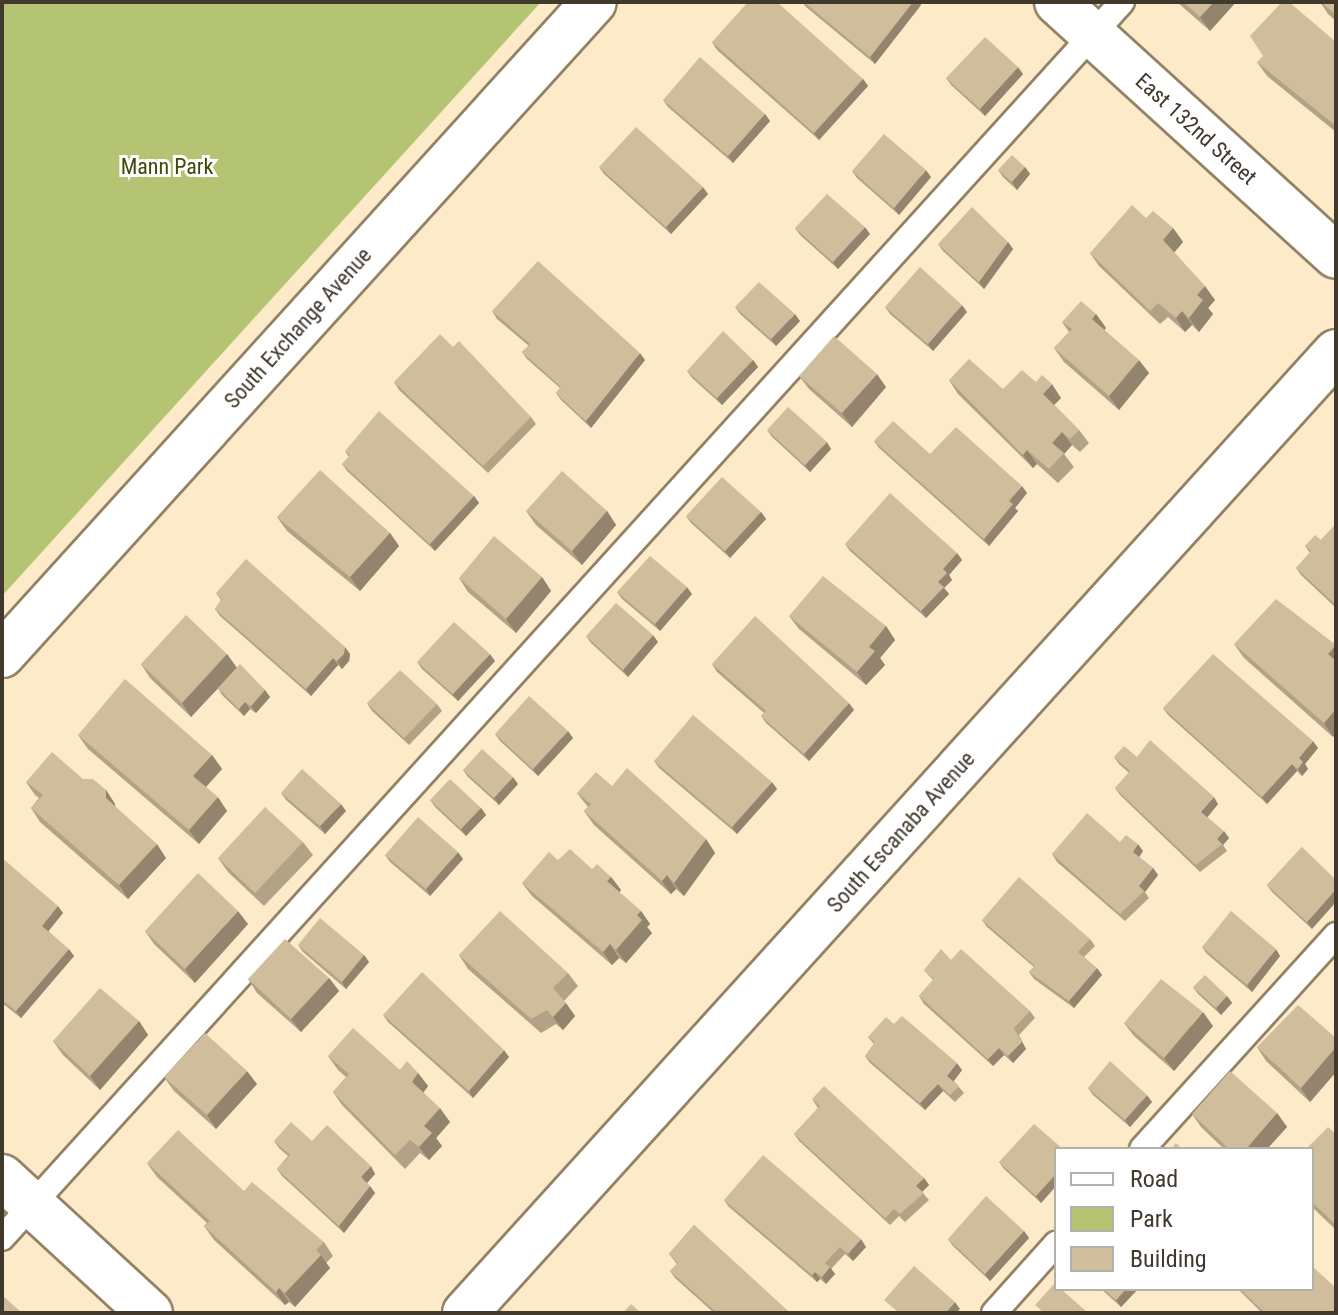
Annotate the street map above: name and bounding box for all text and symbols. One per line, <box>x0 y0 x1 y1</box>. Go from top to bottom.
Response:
street label: East 132nd Street <box>1130 68 1262 190</box>
park label: Mann Park <box>121 154 213 180</box>
street label: South Exchange Avenue <box>219 242 377 414</box>
street label: South Escanaba Avenue <box>822 746 980 918</box>
legend <box>1054 1147 1314 1291</box>
text: Road <box>1130 1165 1178 1193</box>
text: Park <box>1130 1205 1173 1233</box>
text: Building <box>1130 1245 1207 1273</box>

